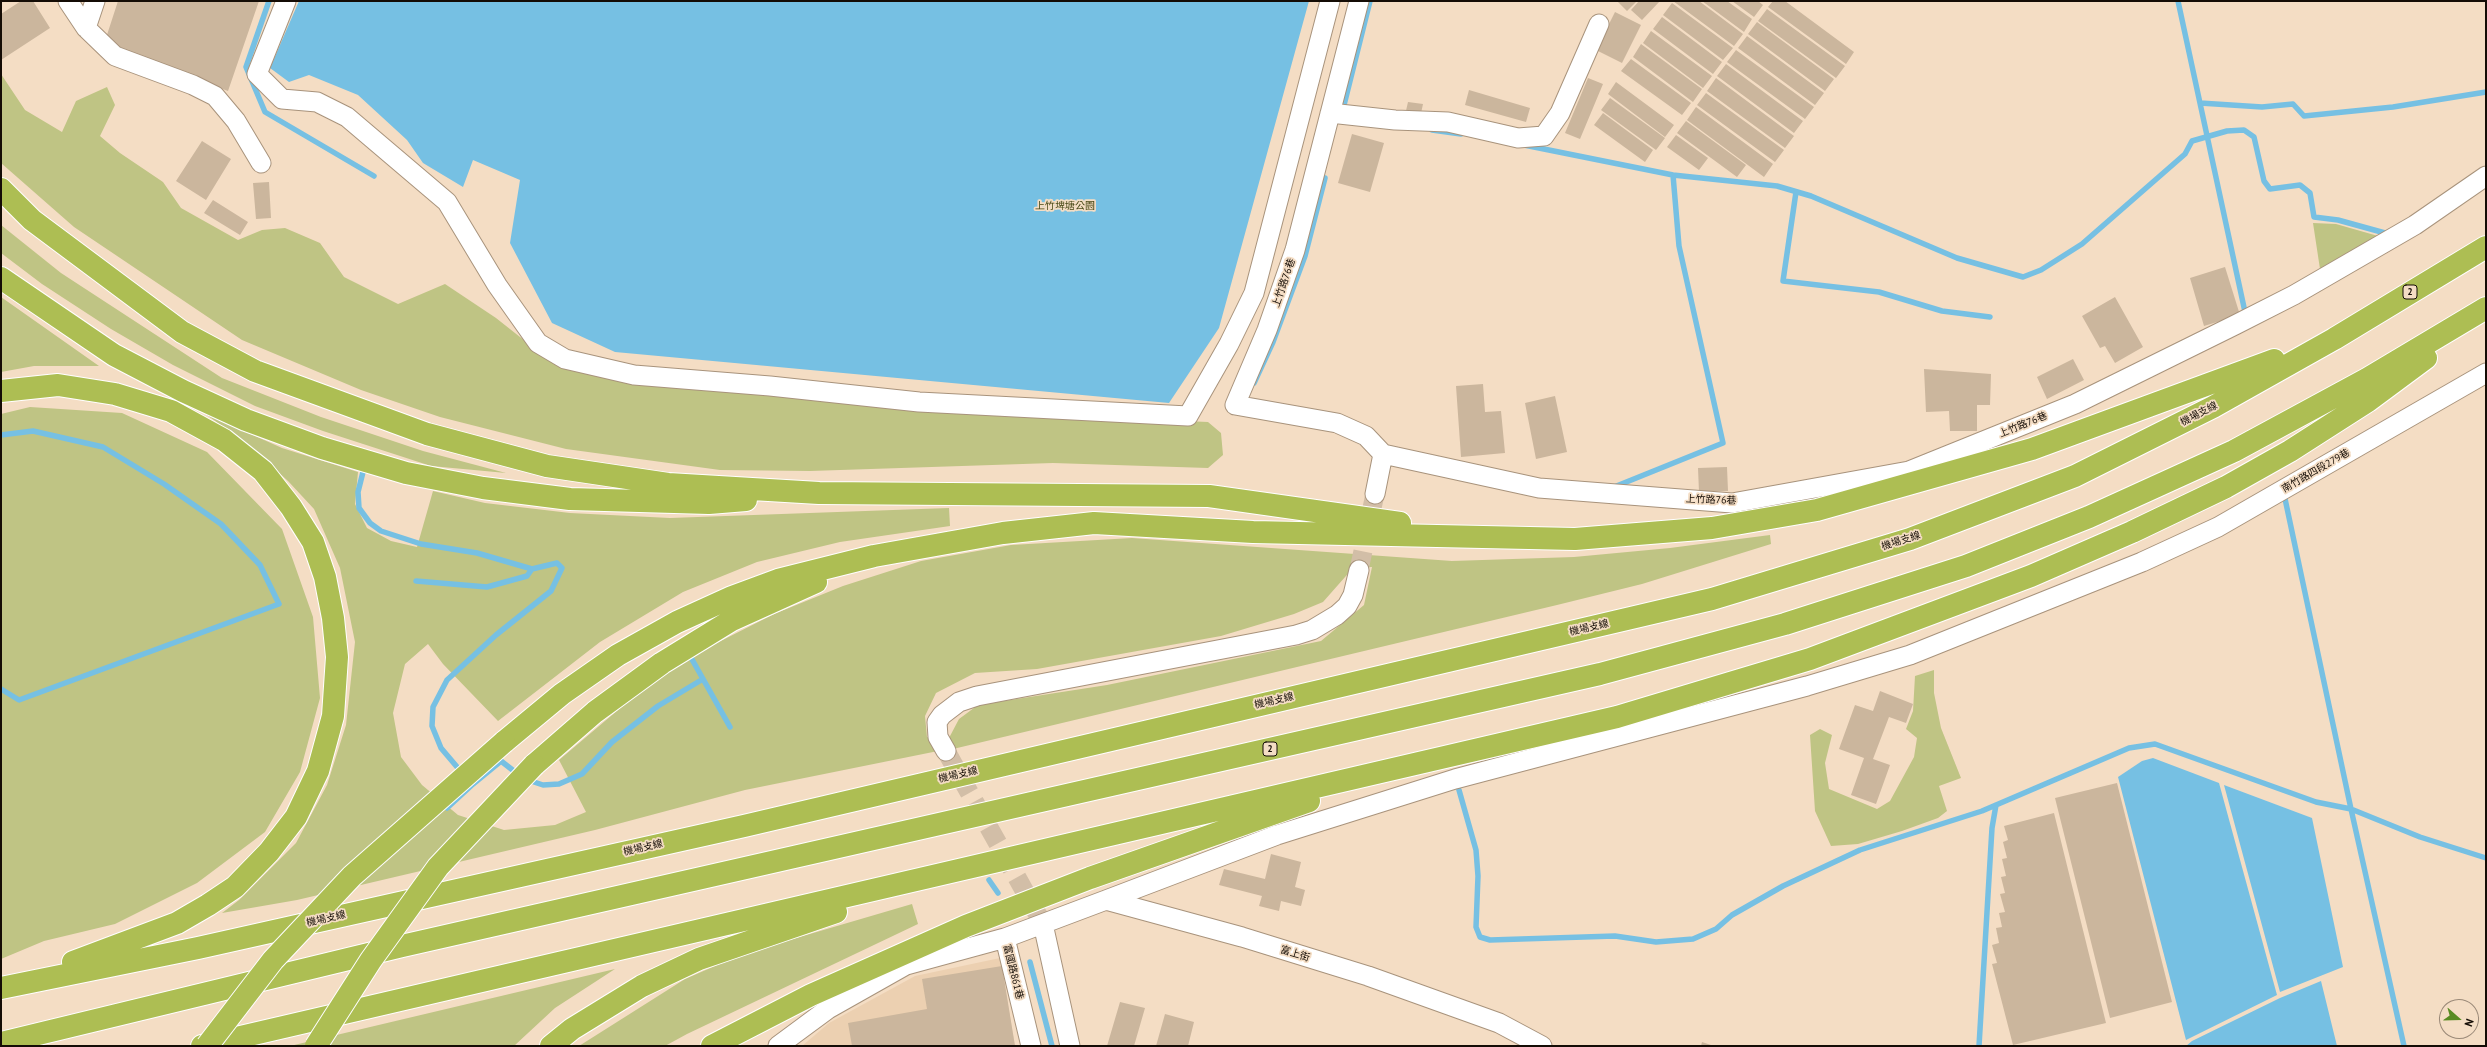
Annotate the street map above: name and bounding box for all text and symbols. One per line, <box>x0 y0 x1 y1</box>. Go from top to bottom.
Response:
park label: 上竹埤塘公園 <box>1035 200 1095 212</box>
street label: 上竹路76巷 <box>1270 257 1298 309</box>
road number: 2 <box>2403 285 2417 299</box>
street label: 機場支線 <box>2178 400 2220 428</box>
street label: 上竹路76巷 <box>1997 410 2049 440</box>
street label: 南竹路四段279巷 <box>2280 447 2352 495</box>
street label: 上竹路76巷 <box>1685 493 1737 507</box>
street label: 機場支線 <box>1880 529 1922 553</box>
street label: 機場支線 <box>1568 618 1610 638</box>
street label: 機場支線 <box>1253 691 1295 711</box>
road number: 2 <box>1263 742 1277 756</box>
street label: 機場支線 <box>937 765 979 785</box>
street label: 機場支線 <box>622 838 664 858</box>
street label: 機場支線 <box>305 909 347 929</box>
street label: 富國路861巷 <box>1000 943 1026 1001</box>
street label: 富上街 <box>1279 944 1311 964</box>
north arrow <box>2439 999 2479 1039</box>
text: N <box>2462 1017 2477 1029</box>

